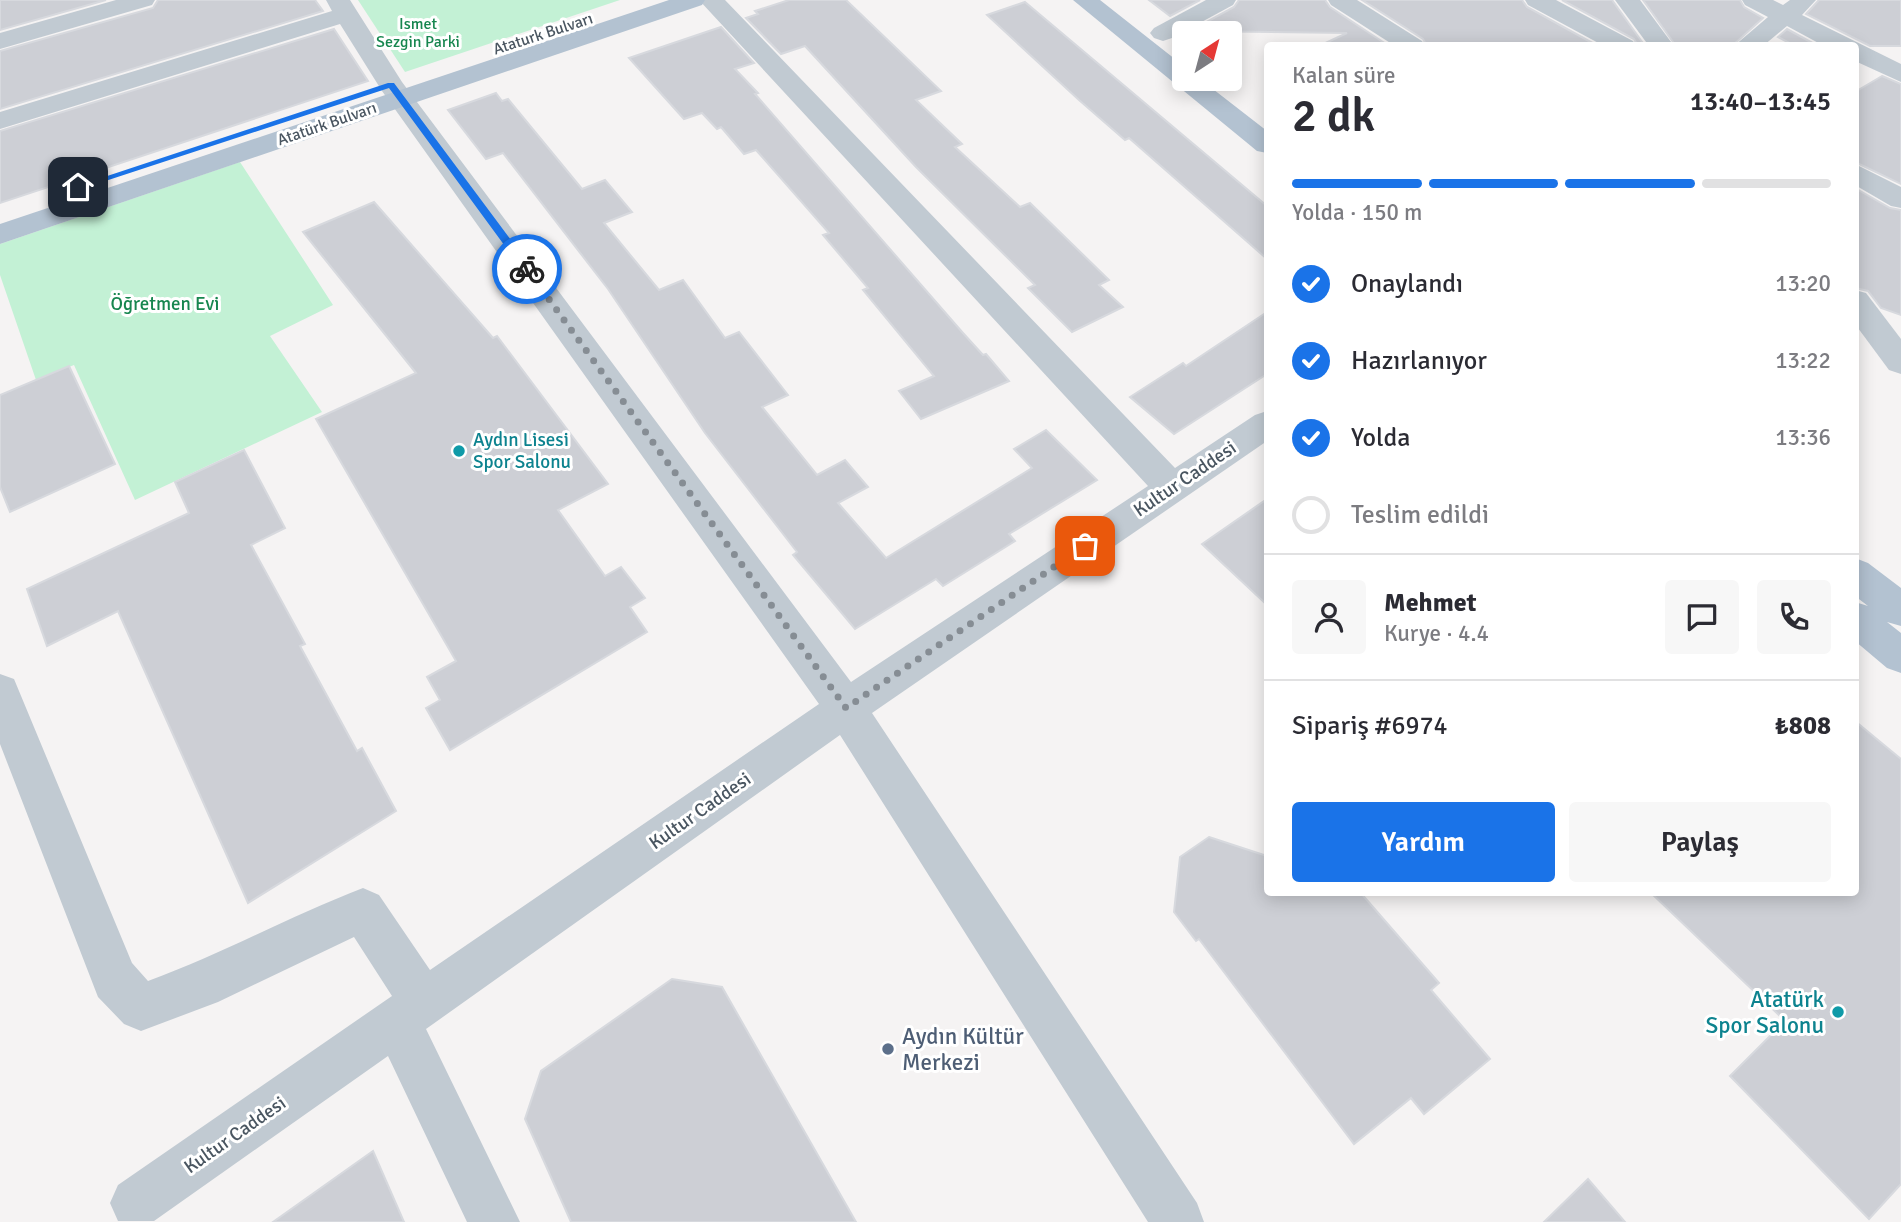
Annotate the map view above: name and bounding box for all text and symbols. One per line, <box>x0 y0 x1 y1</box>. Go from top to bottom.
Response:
street label: Ataturk Bulvarı <box>491 8 595 60</box>
park label: Ismet Sezgin Parki <box>376 14 460 52</box>
north arrow <box>1172 21 1242 91</box>
map controls <box>1172 21 1242 91</box>
text: Kalan süre <box>1292 61 1396 90</box>
text: 13:40–13:45 <box>1690 86 1831 118</box>
text: 2 dk <box>1292 88 1375 144</box>
street label: Atatürk Bulvarı <box>275 98 379 150</box>
pin <box>48 157 108 217</box>
icon: home <box>59 168 97 206</box>
text: Yolda · 150 m <box>1292 198 1422 227</box>
courier <box>492 234 562 304</box>
icon: bike <box>508 250 546 288</box>
icon: check <box>1292 265 1330 303</box>
text: Onaylandı <box>1351 268 1463 300</box>
text: 13:20 <box>1775 269 1831 298</box>
park label: Öğretmen Evi <box>111 292 219 316</box>
icon: check <box>1292 342 1330 380</box>
text: Hazırlanıyor <box>1351 345 1487 377</box>
text: 13:22 <box>1775 346 1831 375</box>
icon: check <box>1292 419 1330 457</box>
text: Yolda <box>1351 422 1411 454</box>
text: 13:36 <box>1775 423 1831 452</box>
place label: Aydın Lisesi Spor Salonu <box>473 428 571 474</box>
street label: Kultur Caddesi <box>1129 436 1241 522</box>
marker: Aydın Lisesi Spor Salonu <box>451 443 467 459</box>
text: Teslim edildi <box>1351 499 1489 531</box>
pin <box>1055 516 1115 576</box>
icon: bag <box>1066 527 1104 565</box>
button: person <box>1292 580 1366 654</box>
button: chat <box>1665 580 1739 654</box>
button: phone <box>1757 580 1831 654</box>
text: Mehmet <box>1384 587 1476 619</box>
text: Kurye · 4.4 <box>1384 619 1489 648</box>
text: Sipariş #6974 <box>1292 710 1448 742</box>
text: ₺808 <box>1775 710 1831 742</box>
street label: Kultur Caddesi <box>644 767 756 855</box>
button: Yardım <box>1292 802 1555 882</box>
button: Paylaş <box>1569 802 1831 882</box>
place label: Atatürk Spor Salonu <box>1706 985 1824 1040</box>
marker: Atatürk Spor Salonu <box>1830 1004 1846 1020</box>
place label: Aydın Kültür Merkezi <box>902 1022 1024 1077</box>
marker: Aydın Kültür Merkezi <box>880 1041 896 1057</box>
street label: Kultur Caddesi <box>179 1091 291 1179</box>

